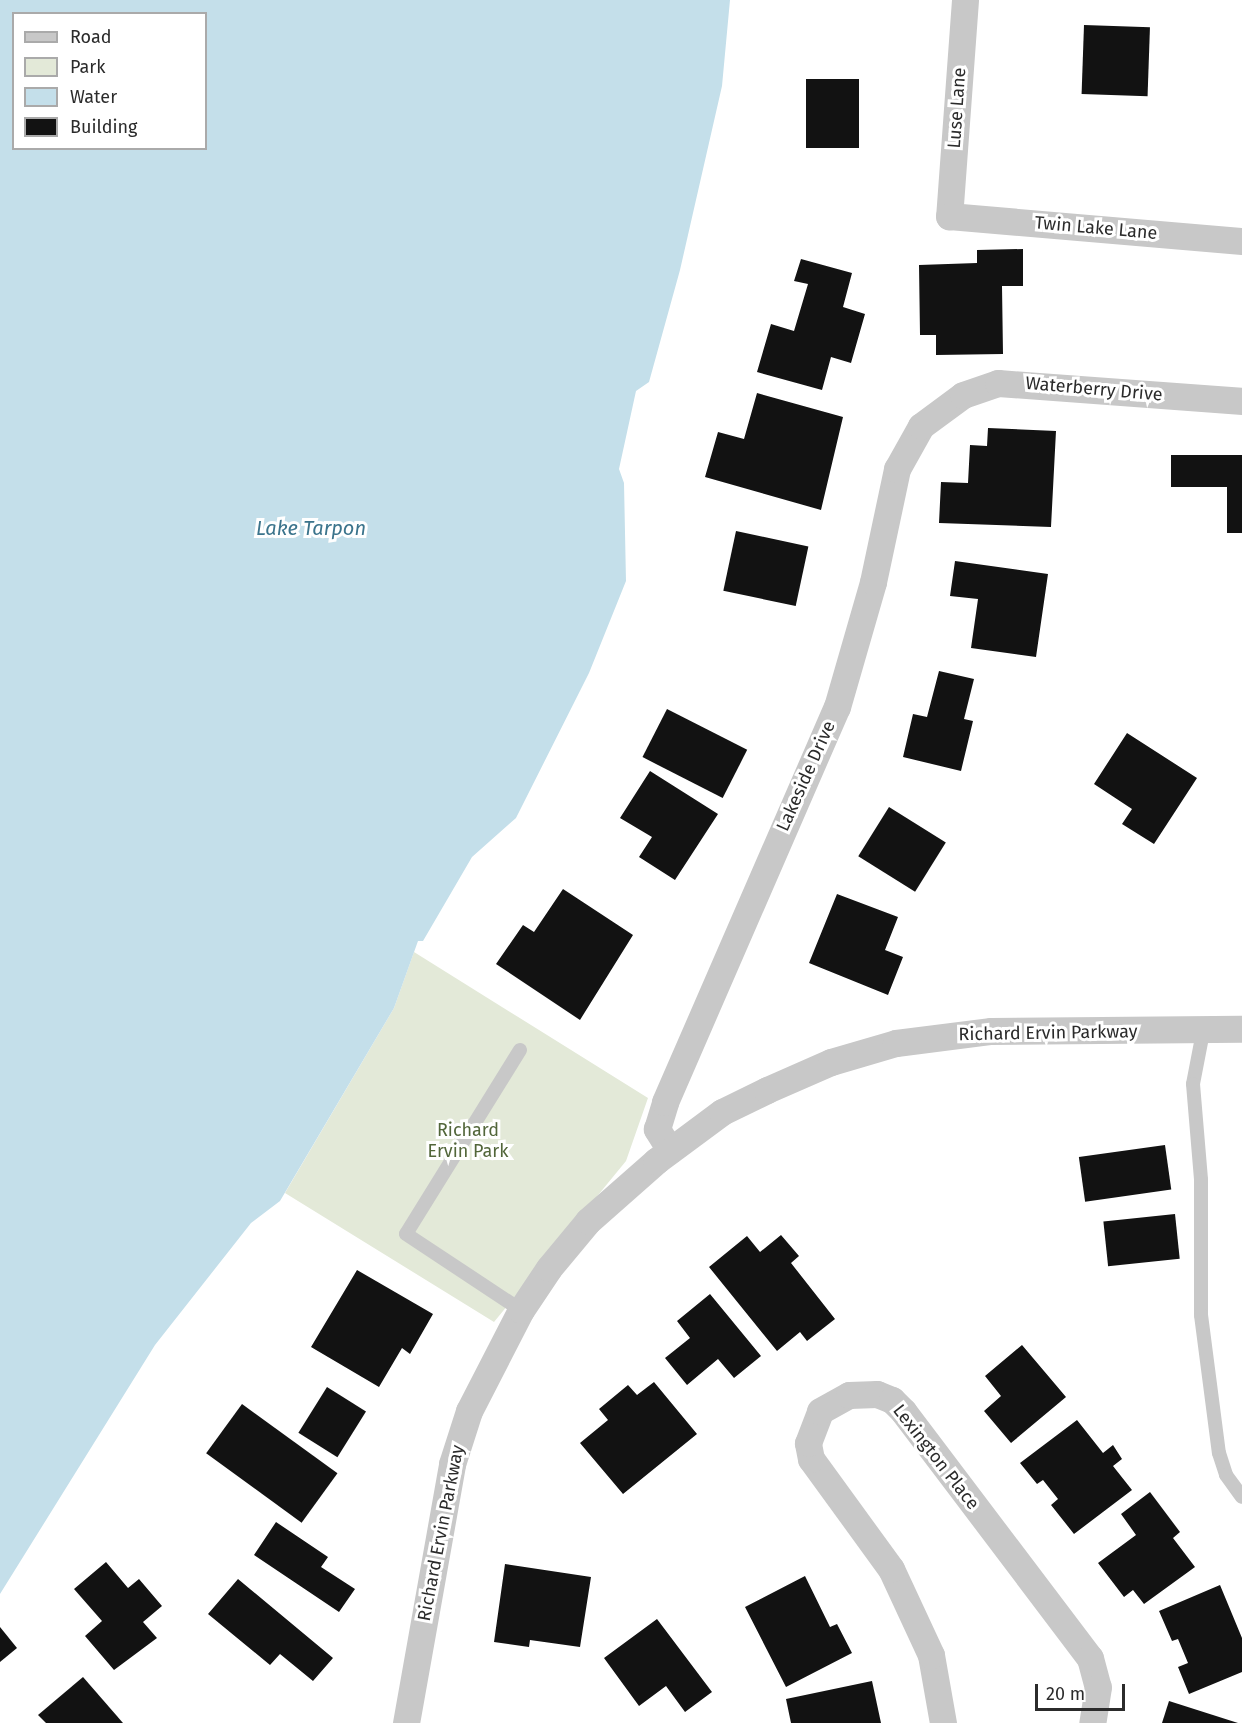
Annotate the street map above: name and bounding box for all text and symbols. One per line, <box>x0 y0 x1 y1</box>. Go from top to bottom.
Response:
legend <box>12 12 207 150</box>
text: Road <box>70 26 112 48</box>
text: Park <box>70 56 105 78</box>
street label: Luse Lane <box>943 67 971 149</box>
text: Water <box>70 86 117 108</box>
text: Building <box>70 116 137 138</box>
street label: Twin Lake Lane <box>1034 212 1158 244</box>
street label: Waterberry Drive <box>1025 372 1163 406</box>
water label: Lake Tarpon <box>256 516 366 540</box>
street label: Lakeside Drive <box>772 717 840 835</box>
street label: Richard Ervin Parkway <box>958 1021 1138 1045</box>
park label: Richard Ervin Park <box>427 1120 509 1162</box>
street label: Lexington Place <box>888 1400 984 1514</box>
street label: Richard Ervin Parkway <box>413 1443 469 1623</box>
scale bar <box>1038 1672 1128 1710</box>
text: 20 m <box>1046 1683 1085 1705</box>

